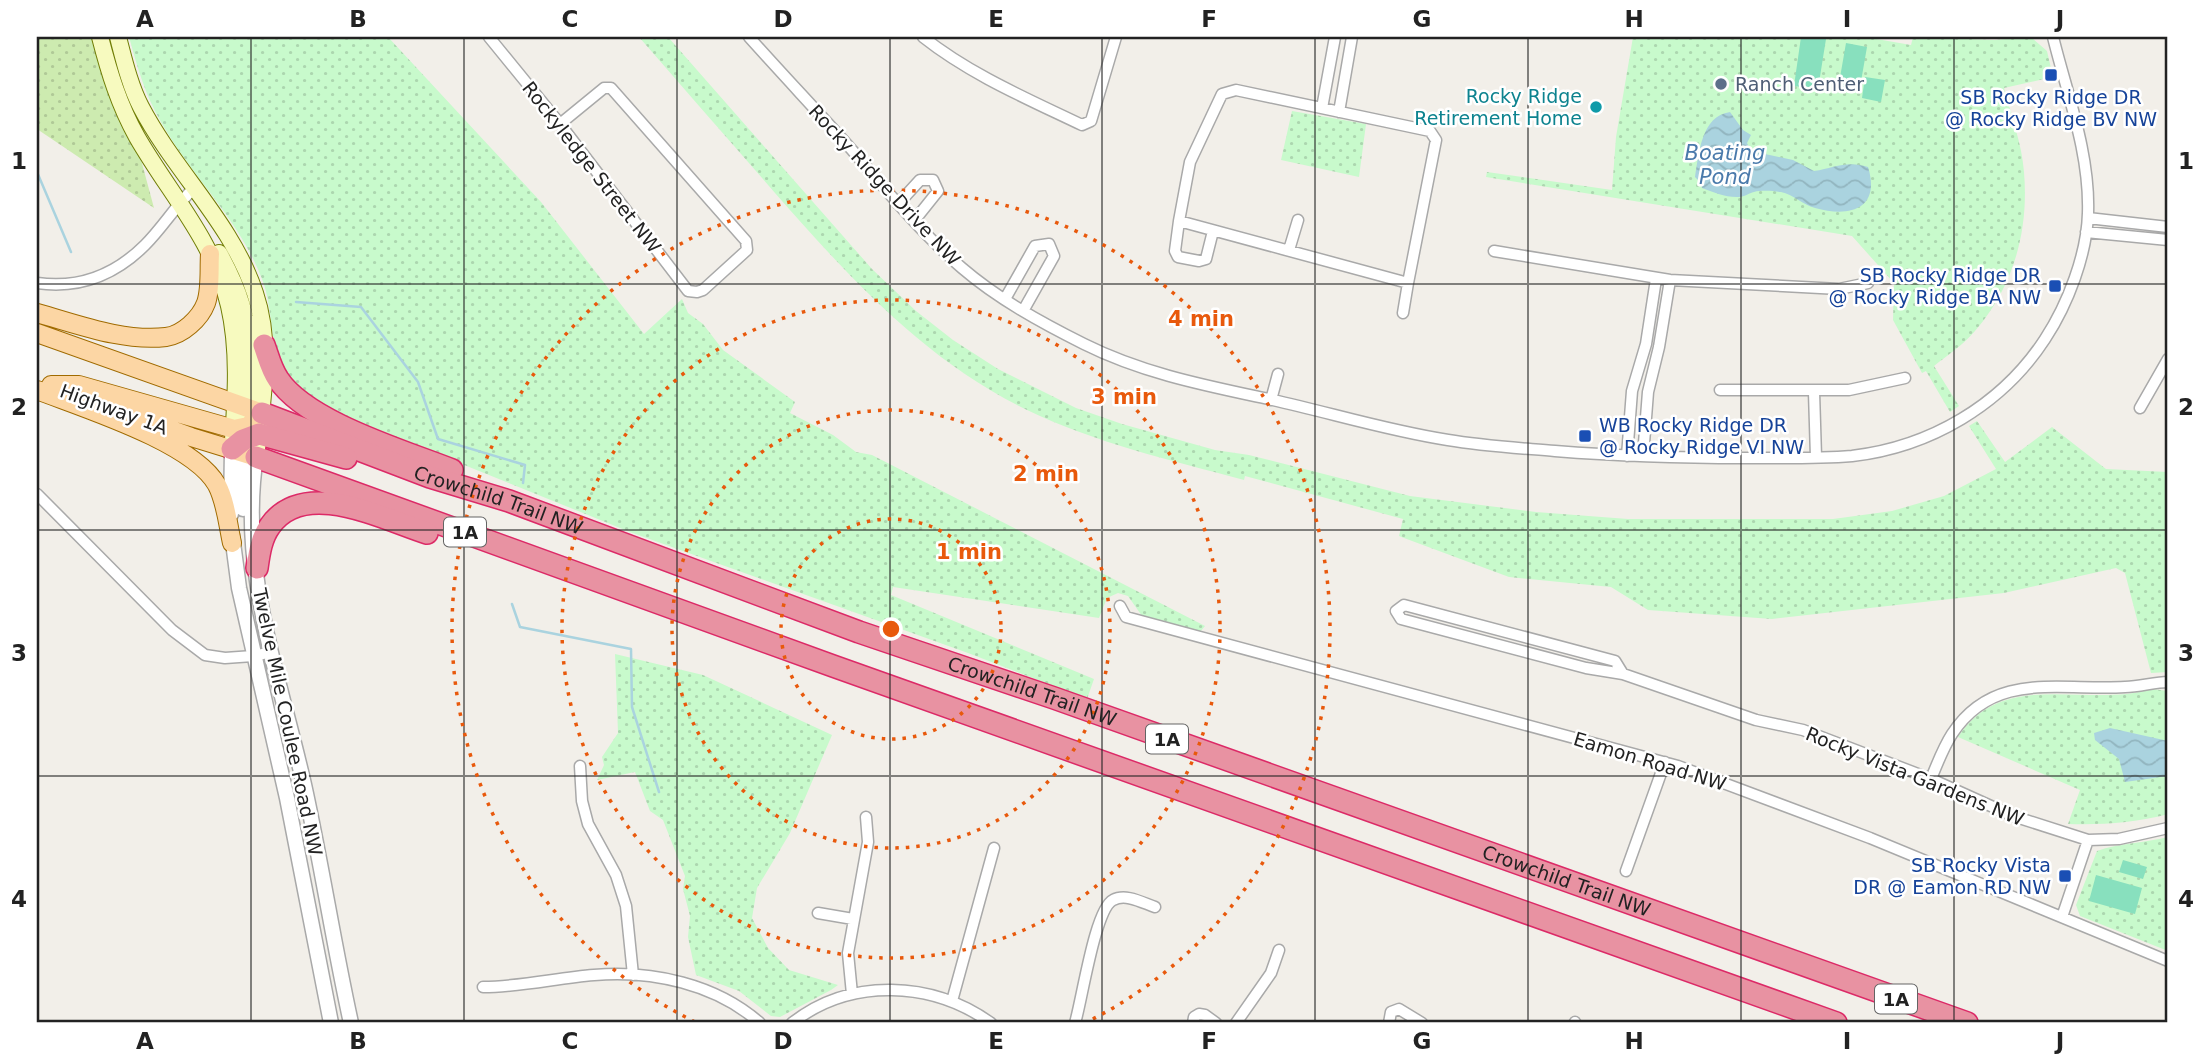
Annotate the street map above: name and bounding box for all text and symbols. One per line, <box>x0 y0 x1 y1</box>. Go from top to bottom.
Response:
text: A <box>136 6 154 32</box>
text: B <box>349 6 367 32</box>
text: C <box>562 6 578 32</box>
text: D <box>773 6 793 32</box>
text: E <box>988 6 1004 32</box>
text: F <box>1201 6 1217 32</box>
text: G <box>1413 6 1431 32</box>
text: H <box>1624 6 1644 32</box>
text: I <box>1843 6 1851 32</box>
text: J <box>2054 6 2064 32</box>
marker: SB Rocky Ridge DR @ Rocky Ridge BV NW <box>2043 67 2059 83</box>
place label: Ranch Center <box>1735 73 1864 95</box>
marker: Ranch Center <box>1713 76 1729 92</box>
street label: Rockyledge Street NW <box>518 77 666 257</box>
place label: Rocky Ridge Retirement Home <box>1414 85 1582 129</box>
place label: SB Rocky Ridge DR @ Rocky Ridge BV NW <box>1945 86 2157 130</box>
marker: Rocky Ridge Retirement Home <box>1588 99 1604 115</box>
street label: Rocky Ridge Drive NW <box>805 100 965 270</box>
water label: Boating Pond <box>1685 141 1765 189</box>
text: 1 <box>11 148 27 174</box>
text: 1 <box>2178 148 2194 174</box>
place label: SB Rocky Ridge DR @ Rocky Ridge BA NW <box>1829 264 2041 308</box>
marker: SB Rocky Ridge DR @ Rocky Ridge BA NW <box>2047 278 2063 294</box>
text: 4 min <box>1168 307 1234 331</box>
street label: Highway 1A <box>57 379 171 439</box>
text: 3 min <box>1091 385 1157 409</box>
text: 2 <box>11 394 27 420</box>
text: 2 <box>2178 394 2194 420</box>
place label: WB Rocky Ridge DR @ Rocky Ridge VI NW <box>1599 414 1804 458</box>
marker: WB Rocky Ridge DR @ Rocky Ridge VI NW <box>1577 428 1593 444</box>
street label: Crowchild Trail NW <box>411 461 586 539</box>
text: 2 min <box>1013 462 1079 486</box>
road number: 1A <box>444 518 486 546</box>
text: 1 min <box>936 540 1002 564</box>
street label: Twelve Mile Coulee Road NW <box>249 585 327 858</box>
centre of rings <box>879 617 903 641</box>
text: 3 <box>11 640 27 666</box>
text: 3 <box>2178 640 2194 666</box>
street label: Crowchild Trail NW <box>945 652 1120 730</box>
street label: Rocky Vista Gardens NW <box>1803 722 2028 830</box>
road number: 1A <box>1146 724 1188 754</box>
street label: Eamon Road NW <box>1571 727 1729 795</box>
street label: Crowchild Trail NW <box>1480 840 1654 921</box>
place label: SB Rocky Vista DR @ Eamon RD NW <box>1853 854 2051 898</box>
marker: SB Rocky Vista DR @ Eamon RD NW <box>2057 868 2073 884</box>
text: 4 <box>11 886 27 912</box>
text: 4 <box>2178 886 2194 912</box>
road number: 1A <box>1875 984 1917 1014</box>
text: A <box>136 1028 154 1054</box>
text: B <box>349 1028 367 1054</box>
text: C <box>562 1028 578 1054</box>
text: D <box>773 1028 793 1054</box>
text: E <box>988 1028 1004 1054</box>
text: F <box>1201 1028 1217 1054</box>
text: G <box>1413 1028 1431 1054</box>
text: H <box>1624 1028 1644 1054</box>
text: I <box>1843 1028 1851 1054</box>
text: J <box>2054 1028 2064 1054</box>

